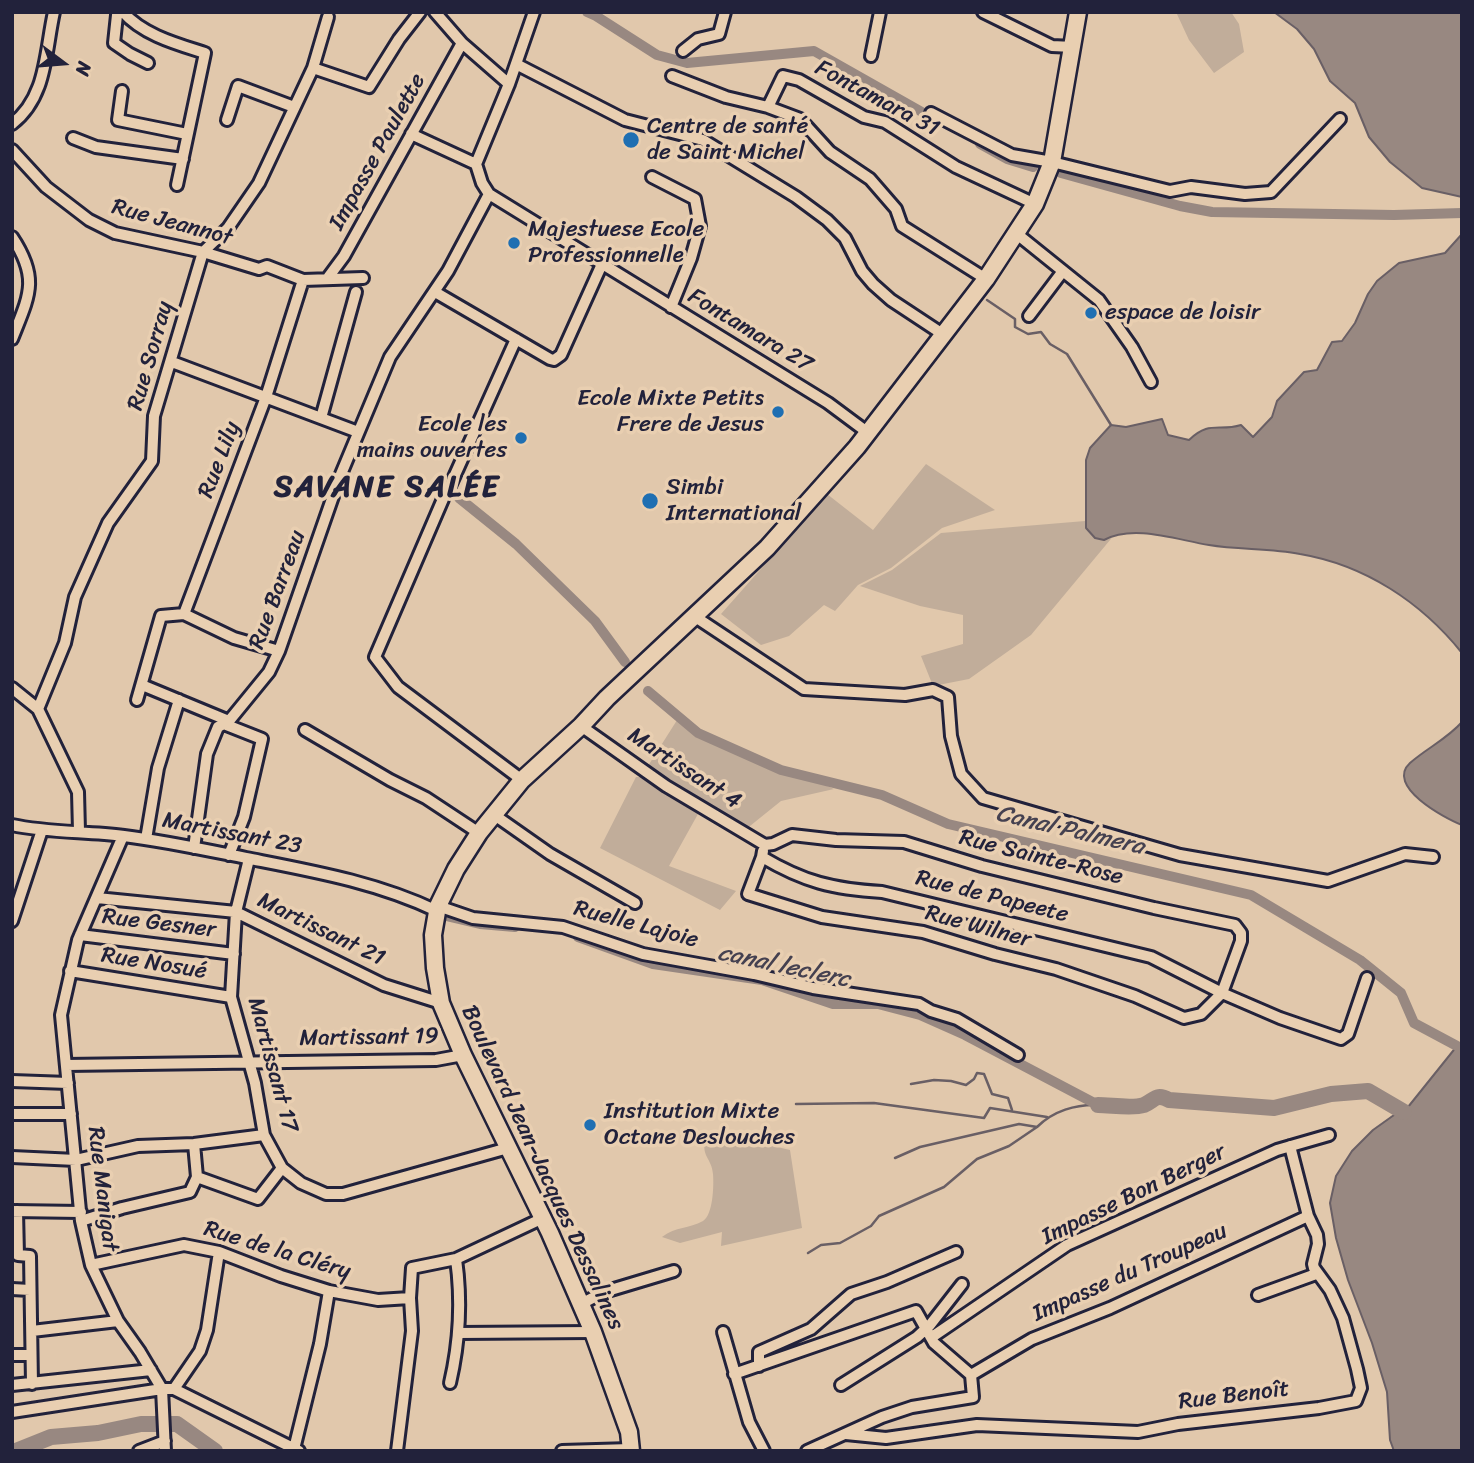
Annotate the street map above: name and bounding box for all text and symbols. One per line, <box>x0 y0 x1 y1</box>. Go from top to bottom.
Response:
north arrow <box>28 28 98 98</box>
street label: Fontamara 31 <box>810 55 944 143</box>
text: N <box>66 58 101 80</box>
street label: Impasse Paulette <box>324 69 432 235</box>
place label: Centre de santé de Saint Michel <box>647 113 808 167</box>
marker: Centre de santé de Saint Michel <box>621 130 641 150</box>
street label: Rue Jeannot <box>109 194 235 252</box>
place label: Majestuese Ecole Professionnelle <box>528 216 704 270</box>
marker: Majestuese Ecole Professionnelle <box>506 235 522 251</box>
street label: Fontamara 27 <box>683 283 817 379</box>
street label: Rue Sorray <box>122 298 180 414</box>
place label: espace de loisir <box>1105 299 1261 327</box>
marker: espace de loisir <box>1083 305 1099 321</box>
place label: Ecole Mixte Petits Frere de Jesus <box>577 385 764 439</box>
marker: Ecole Mixte Petits Frere de Jesus <box>770 404 786 420</box>
place label: Ecole les mains ouvertes <box>357 411 507 465</box>
street label: Rue Lily <box>193 418 247 502</box>
marker: Ecole les mains ouvertes <box>513 430 529 446</box>
district label: SAVANE SALÉE <box>273 470 501 506</box>
place label: Simbi International <box>666 474 801 528</box>
marker: Simbi International <box>640 491 660 511</box>
street label: Rue Barreau <box>244 527 312 653</box>
street label: Martissant 4 <box>622 722 746 816</box>
water label: Canal Palmera <box>993 800 1147 862</box>
street label: Martissant 23 <box>160 807 304 861</box>
street label: Rue Sainte-Rose <box>956 824 1126 892</box>
street label: Rue de Papeete <box>913 865 1071 929</box>
street label: Martissant 21 <box>253 887 389 973</box>
street label: Ruelle Lajoie <box>571 895 701 955</box>
street label: Rue Wilner <box>922 900 1034 954</box>
street label: Rue Gesner <box>101 903 217 945</box>
water label: canal leclerc <box>715 939 853 995</box>
street label: Rue Nosué <box>99 942 209 986</box>
street label: Martissant 17 <box>241 995 303 1135</box>
street label: Boulevard Jean-Jacques Dessalines <box>455 1001 629 1335</box>
street label: Martissant 19 <box>299 1023 439 1053</box>
place label: Institution Mixte Octane Deslouches <box>604 1098 795 1152</box>
marker: Institution Mixte Octane Deslouches <box>582 1117 598 1133</box>
street label: Rue Manigat <box>81 1125 123 1253</box>
street label: Impasse Bon Berger <box>1037 1138 1231 1252</box>
street label: Rue de la Cléry <box>200 1216 354 1286</box>
street label: Impasse du Troupeau <box>1028 1218 1232 1328</box>
street label: Rue Benoît <box>1177 1376 1291 1416</box>

